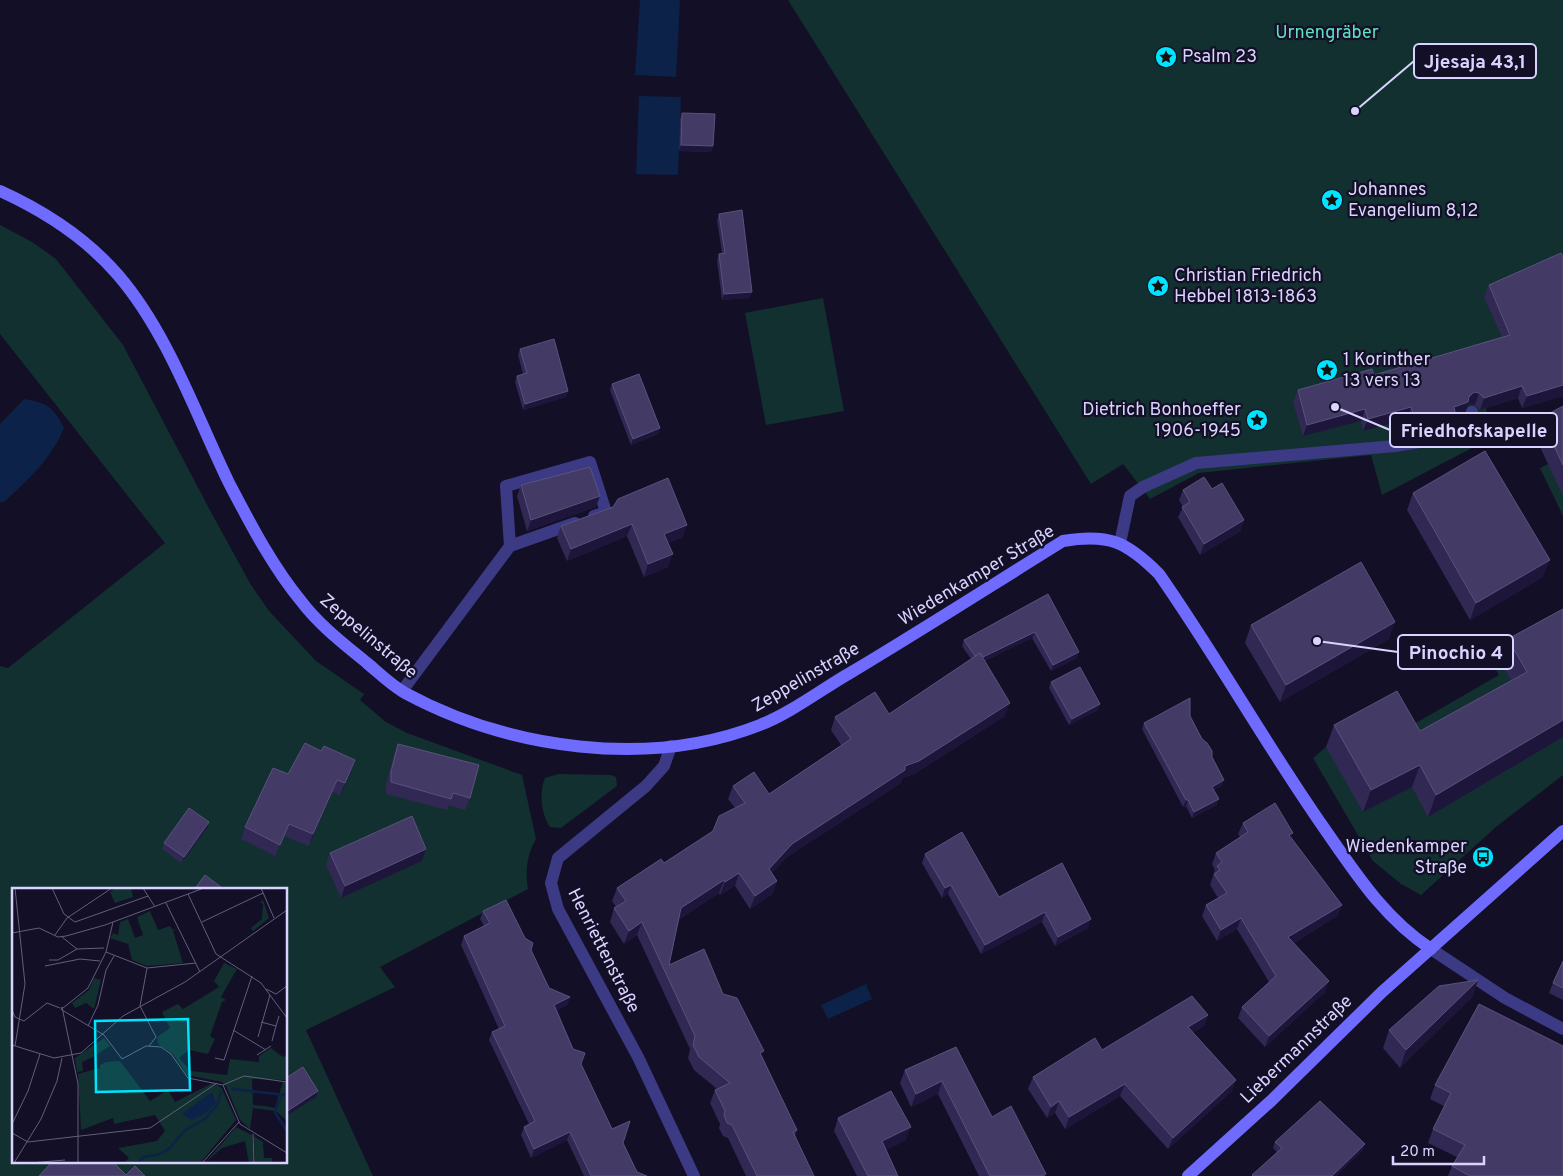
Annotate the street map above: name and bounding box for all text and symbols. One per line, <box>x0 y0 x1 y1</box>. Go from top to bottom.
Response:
park label: Urnengräber <box>1275 22 1379 45</box>
callout: Jjesaja 43,1 <box>1414 44 1536 78</box>
place icon: Psalm 23 <box>1154 45 1178 69</box>
place label: Psalm 23 <box>1182 46 1257 69</box>
text: Jjesaja 43,1 <box>1424 51 1526 75</box>
place label: Johannes Evangelium 8,12 <box>1348 179 1478 223</box>
place icon: Johannes Evangelium 8,12 <box>1320 188 1344 212</box>
place label: Christian Friedrich Hebbel 1813-1863 <box>1174 265 1322 309</box>
place icon: Christian Friedrich Hebbel 1813-1863 <box>1146 274 1170 298</box>
place label: 1 Korinther 13 vers 13 <box>1343 349 1430 393</box>
place icon: 1 Korinther 13 vers 13 <box>1315 358 1339 382</box>
place label: Dietrich Bonhoeffer 1906-1945 <box>1082 399 1241 443</box>
place icon: Dietrich Bonhoeffer 1906-1945 <box>1245 408 1269 432</box>
callout: Friedhofskapelle <box>1390 413 1557 447</box>
text: Friedhofskapelle <box>1401 420 1547 444</box>
street label: Wiedenkamper Straße <box>895 520 1059 632</box>
street label: Zeppelinstraße <box>314 589 422 685</box>
callout: Pinochio 4 <box>1398 635 1513 669</box>
street label: Zeppelinstraße <box>748 638 864 718</box>
text: Pinochio 4 <box>1409 642 1503 666</box>
place label: Wiedenkamper Straße <box>1346 836 1467 880</box>
bus stop icon: Wiedenkamper Straße <box>1471 845 1495 869</box>
street label: Henriettenstraße <box>562 885 644 1017</box>
inset map <box>12 888 288 1164</box>
street label: Liebermannstraße <box>1236 991 1358 1109</box>
scale bar <box>1393 1134 1484 1166</box>
text: 20 m <box>1400 1143 1435 1162</box>

